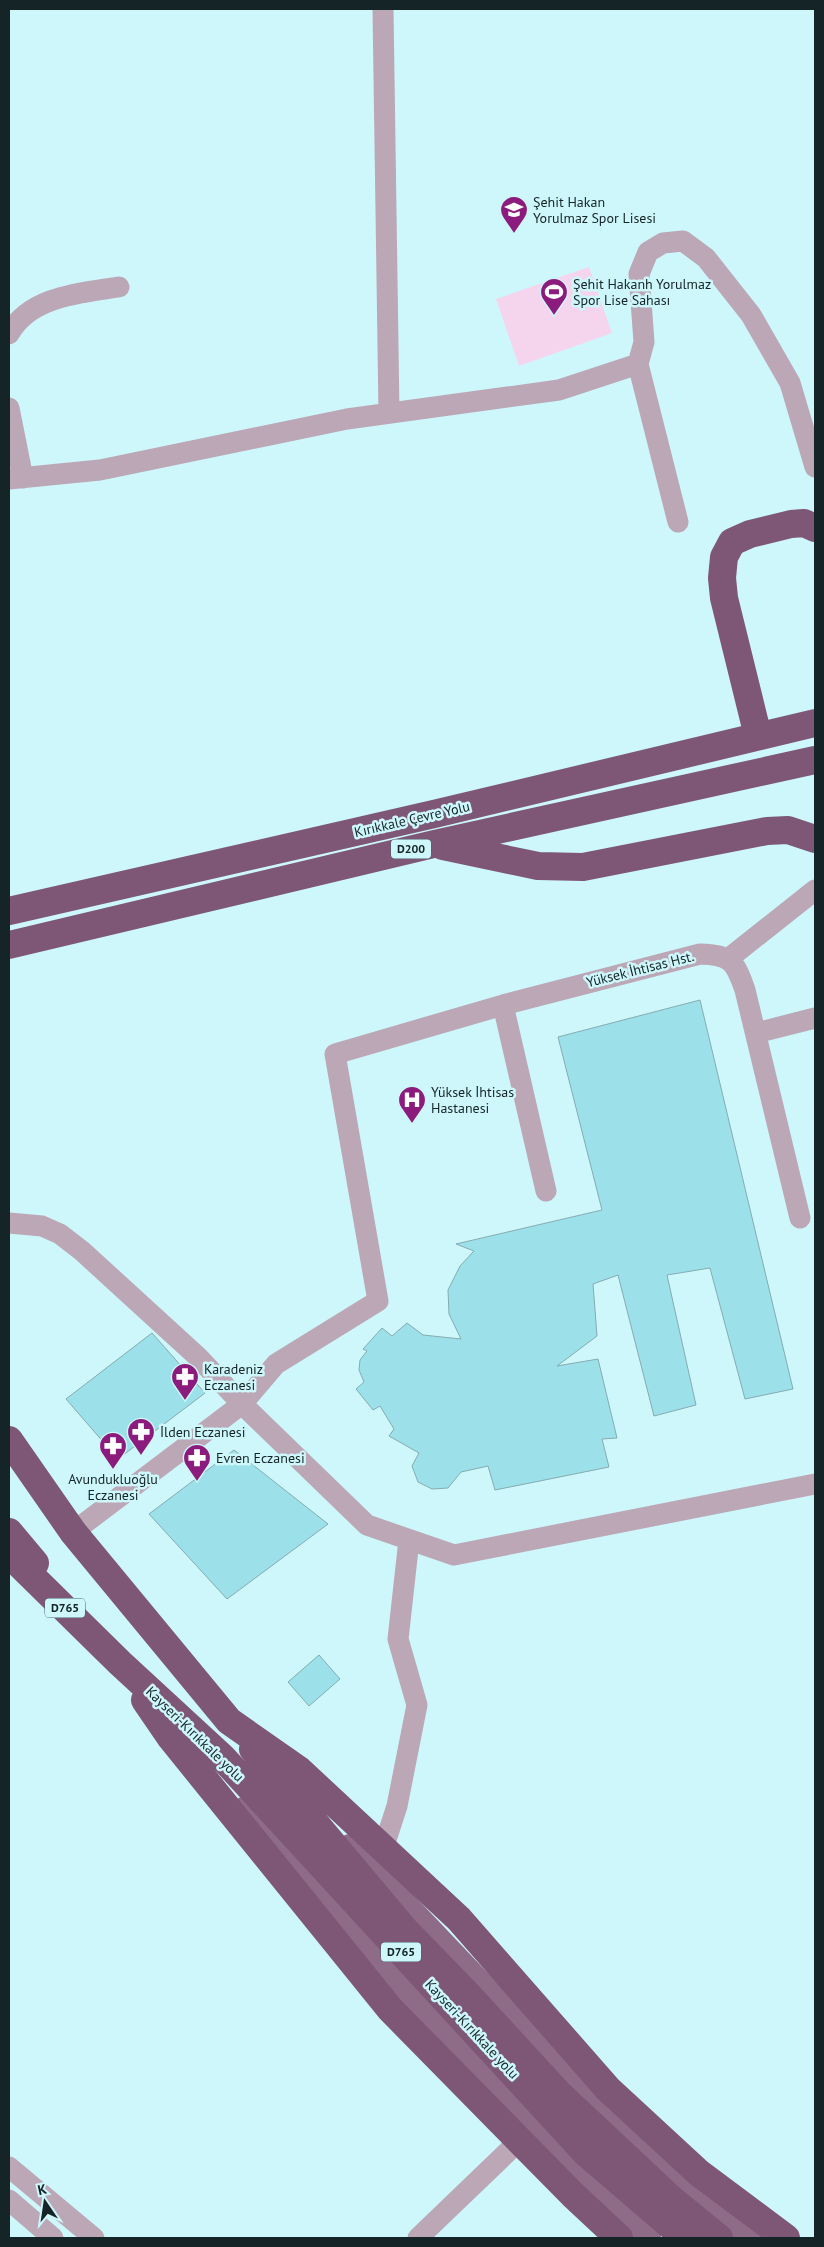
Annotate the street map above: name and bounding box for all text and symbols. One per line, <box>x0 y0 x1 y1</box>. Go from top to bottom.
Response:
place label: Şehit Hakan Yorulmaz Spor Lisesi <box>533 193 656 227</box>
school or university icon: Şehit Hakan Yorulmaz Spor Lisesi <box>499 195 529 234</box>
place label: Şehit Hakanh Yorulmaz Spor Lise Sahası <box>573 275 711 309</box>
sports icon: Şehit Hakanh Yorulmaz Spor Lise Sahası <box>539 277 569 316</box>
street label: Kırıkkale Çevre Yolu <box>352 797 472 841</box>
road number: D200 <box>391 840 431 859</box>
street label: Yüksek İhtisas Hst. <box>584 947 696 991</box>
place label: Yüksek İhtisas Hastanesi <box>431 1083 514 1117</box>
hospital icon: Yüksek İhtisas Hastanesi <box>397 1085 427 1124</box>
place label: Karadeniz Eczanesi <box>204 1360 263 1394</box>
pharmacy icon: Karadeniz Eczanesi <box>170 1362 200 1401</box>
pharmacy icon: İlden Eczanesi <box>126 1417 156 1456</box>
place label: İlden Eczanesi <box>160 1423 245 1441</box>
pharmacy icon: Avundukluoğlu Eczanesi <box>98 1431 128 1470</box>
pharmacy icon: Evren Eczanesi <box>182 1443 212 1482</box>
place label: Evren Eczanesi <box>216 1449 305 1467</box>
place label: Avundukluoğlu Eczanesi <box>68 1470 158 1504</box>
road number: D765 <box>45 1599 85 1618</box>
street label: Kayseri-Kırıkkale yolu <box>142 1683 248 1785</box>
road number: D765 <box>381 1942 421 1961</box>
street label: Kayseri-Kırıkkale yolu <box>421 1975 523 2083</box>
north arrow <box>20 2177 70 2227</box>
text: K <box>36 2180 49 2199</box>

